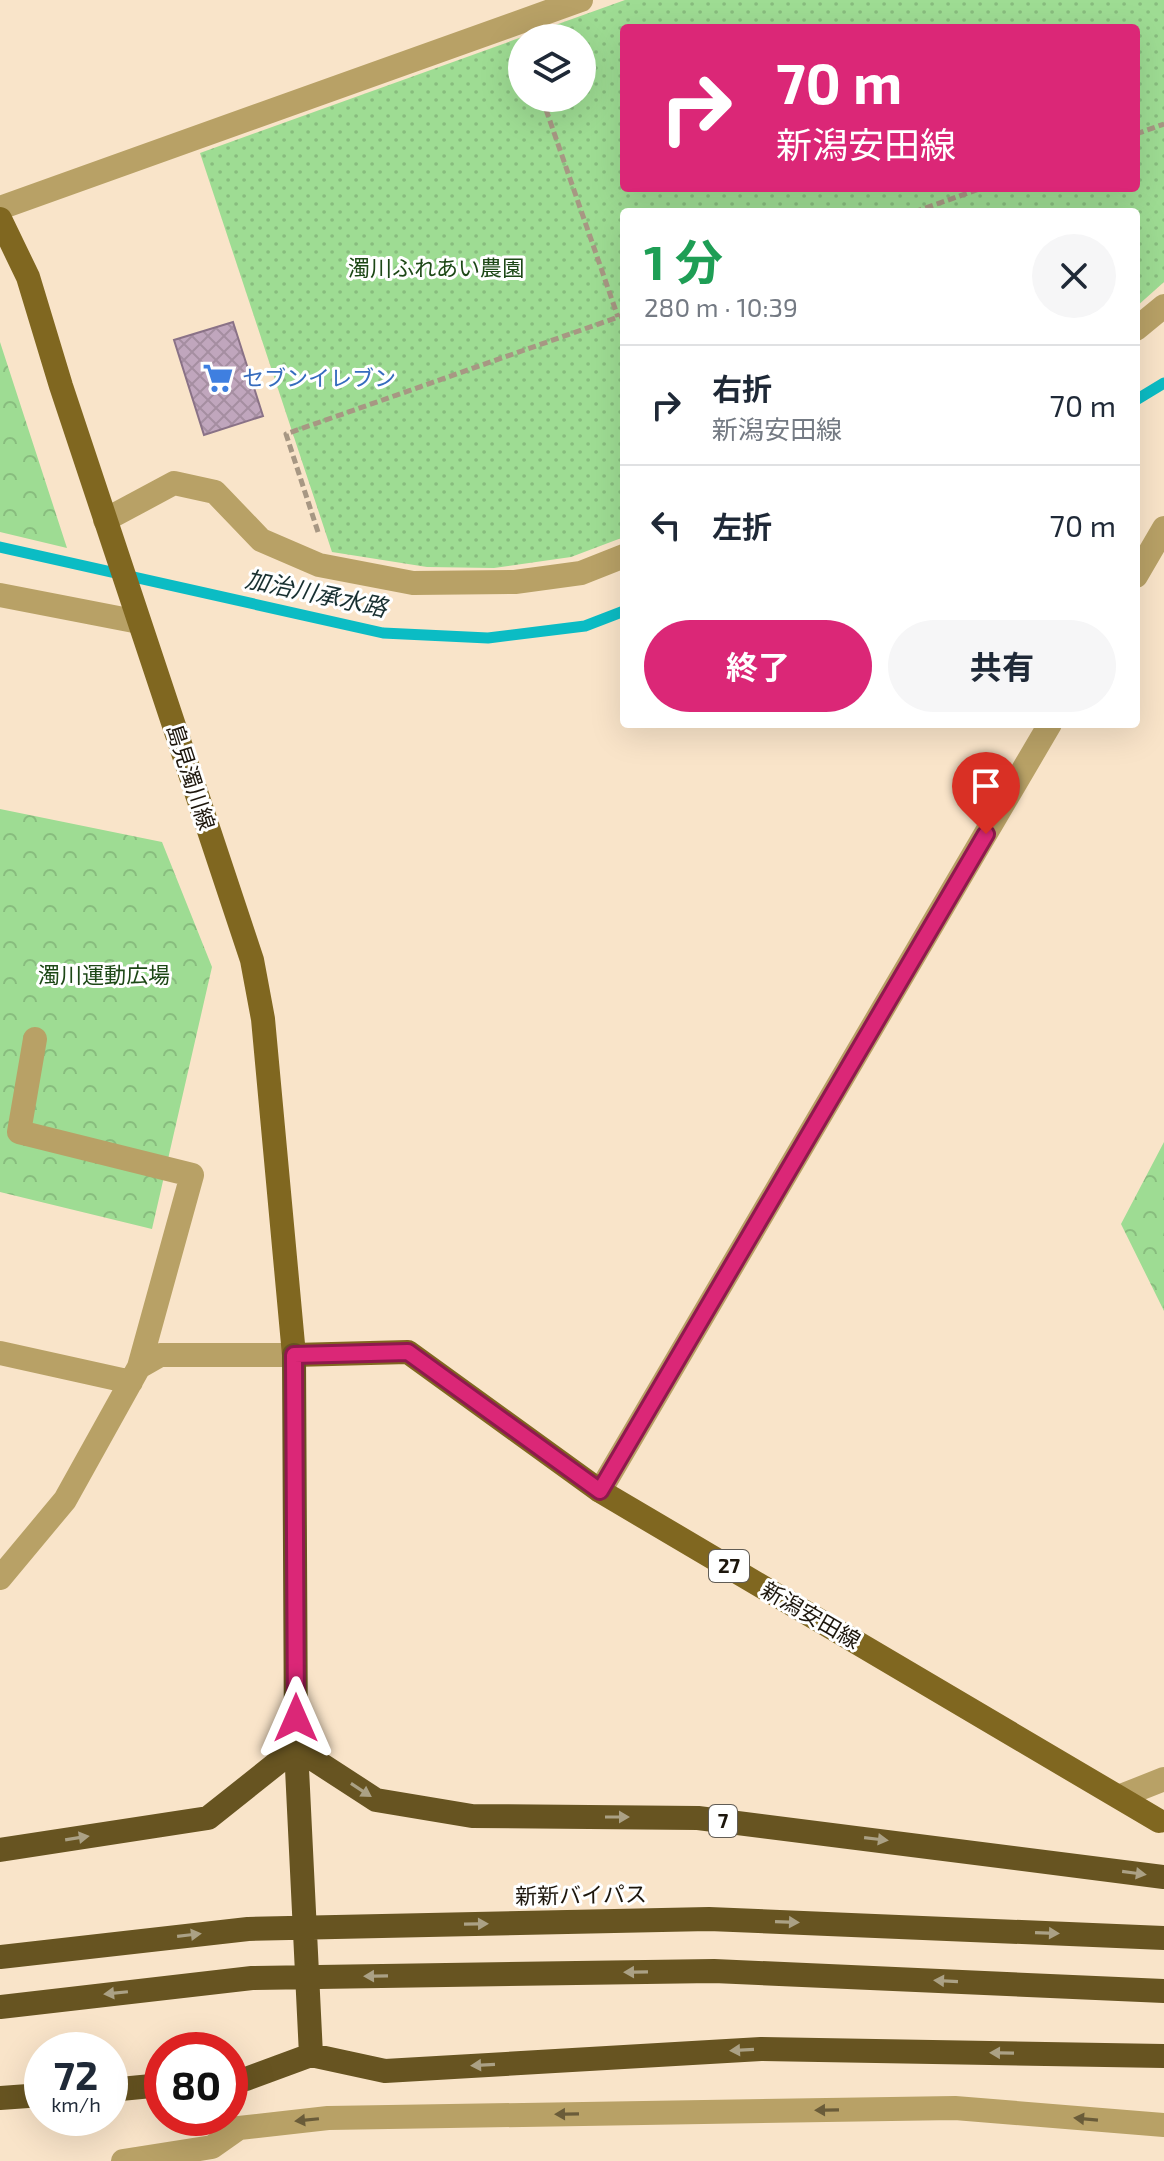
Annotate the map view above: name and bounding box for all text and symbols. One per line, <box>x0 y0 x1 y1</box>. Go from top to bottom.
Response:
map controls <box>508 24 596 112</box>
button: layers <box>508 24 596 112</box>
text: 70 m <box>776 48 902 115</box>
icon: right <box>644 56 748 160</box>
text: 新潟安田線 <box>776 122 956 165</box>
text: 1 分 <box>644 232 723 290</box>
button: close <box>1032 234 1116 318</box>
park label: 濁川ふれあい農園 <box>348 254 524 280</box>
text: 280 m · 10:39 <box>644 291 798 322</box>
supermarket icon: セブンイレブン <box>201 361 235 395</box>
place label: セブンイレブン <box>242 364 396 390</box>
text: 右折 <box>712 370 772 406</box>
icon: right <box>644 383 688 427</box>
text: 70 m <box>1050 387 1116 423</box>
text: 新潟安田線 <box>712 413 842 444</box>
icon: left <box>644 503 688 547</box>
text: 70 m <box>1050 507 1116 543</box>
text: 左折 <box>712 508 772 544</box>
water label: 加治川承水路 <box>243 563 392 622</box>
button: 終了 <box>644 620 872 712</box>
button: 共有 <box>888 620 1116 712</box>
street label: 島見濁川線 <box>163 720 221 833</box>
pin <box>952 752 1020 834</box>
icon: arrive <box>964 764 1008 808</box>
park label: 濁川運動広場 <box>38 961 170 987</box>
road number: 27 <box>709 1550 749 1582</box>
street label: 新潟安田線 <box>757 1575 866 1653</box>
position arrow <box>254 1676 338 1760</box>
one-way arrow <box>351 1783 372 1798</box>
road number: 7 <box>709 1805 737 1837</box>
one-way arrow <box>605 1811 630 1823</box>
one-way arrow <box>65 1831 90 1844</box>
one-way arrow <box>864 1832 889 1845</box>
one-way arrow <box>1122 1867 1147 1880</box>
street label: 新新バイパス <box>515 1880 647 1908</box>
one-way arrow <box>775 1916 800 1929</box>
one-way arrow <box>464 1917 489 1930</box>
one-way arrow <box>1035 1927 1060 1940</box>
one-way arrow <box>177 1929 202 1942</box>
one-way arrow <box>623 1966 648 1978</box>
one-way arrow <box>363 1970 388 1982</box>
one-way arrow <box>933 1975 958 1988</box>
one-way arrow <box>104 1987 129 2000</box>
speed limit sign: 80 <box>144 2032 248 2136</box>
one-way arrow <box>729 2044 754 2057</box>
one-way arrow <box>989 2047 1014 2059</box>
text: 72 <box>54 2050 98 2098</box>
one-way arrow <box>470 2059 495 2072</box>
text: km/h <box>51 2092 101 2116</box>
one-way arrow <box>814 2104 839 2116</box>
one-way arrow <box>554 2108 579 2120</box>
one-way arrow <box>1073 2112 1098 2125</box>
one-way arrow <box>294 2114 319 2127</box>

